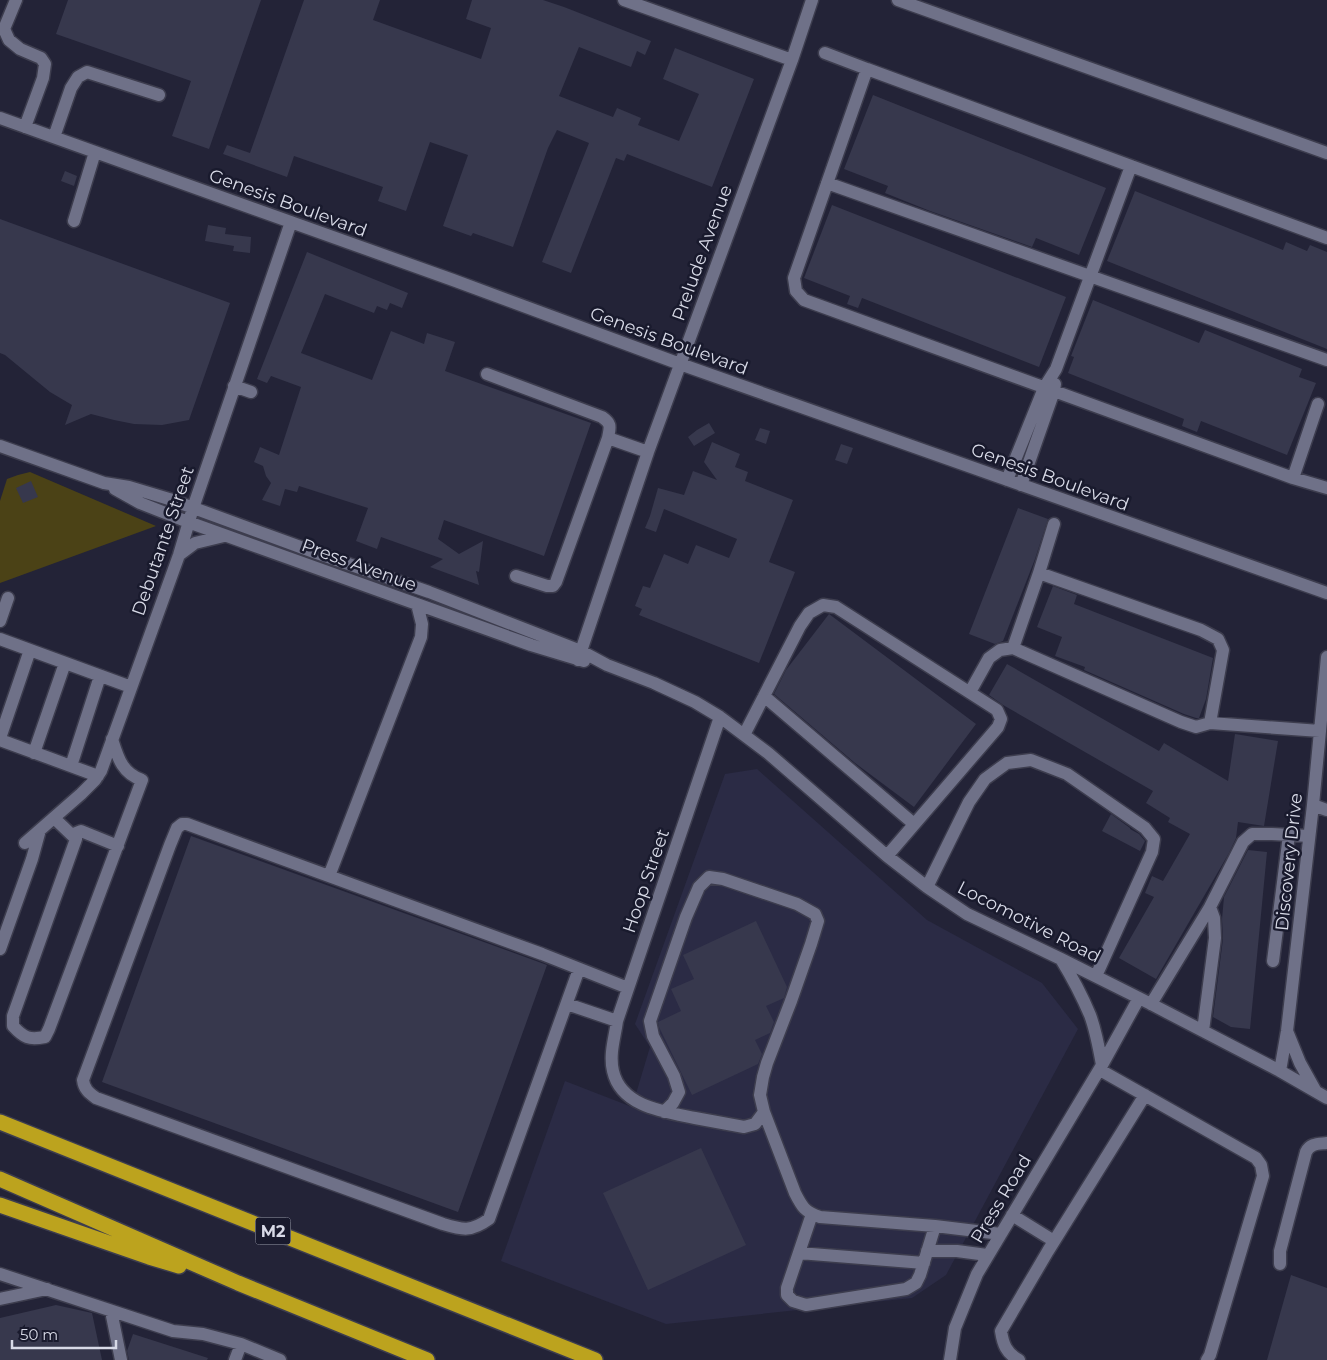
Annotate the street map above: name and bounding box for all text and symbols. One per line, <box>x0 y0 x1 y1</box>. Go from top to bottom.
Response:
street label: Genesis Boulevard <box>206 164 370 242</box>
street label: Prelude Avenue <box>667 182 737 324</box>
street label: Genesis Boulevard <box>587 302 751 380</box>
street label: Genesis Boulevard <box>968 438 1132 516</box>
street label: Debutante Street <box>127 463 199 619</box>
street label: Press Avenue <box>299 534 420 596</box>
street label: Discovery Drive <box>1271 792 1307 932</box>
street label: Hoop Street <box>618 826 674 936</box>
street label: Locomotive Road <box>954 876 1104 968</box>
street label: Press Road <box>966 1151 1036 1247</box>
road number: M2 <box>256 1218 290 1244</box>
scale bar <box>12 1318 116 1350</box>
text: 50 m <box>20 1325 58 1344</box>

